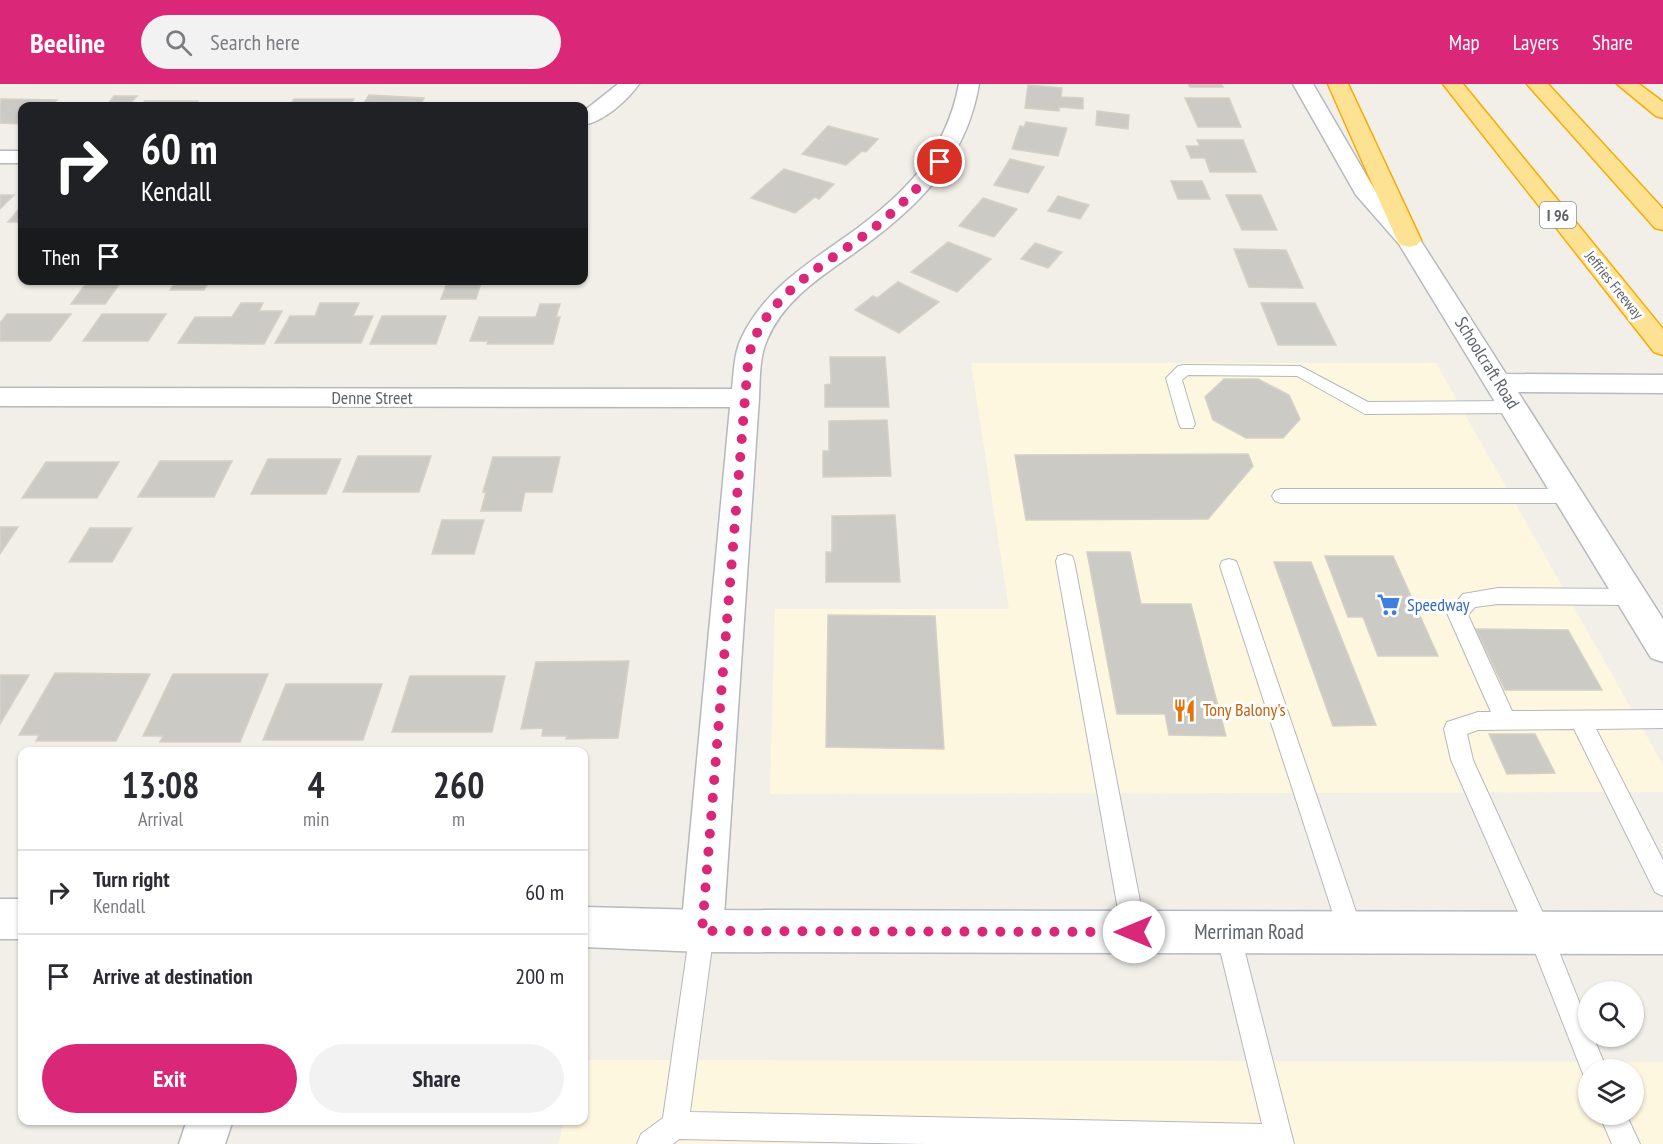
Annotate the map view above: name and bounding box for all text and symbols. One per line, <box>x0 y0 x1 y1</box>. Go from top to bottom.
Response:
search box <box>141 15 561 69</box>
text: Beeline <box>30 24 105 61</box>
icon: search <box>162 26 195 59</box>
text: Search here <box>210 28 300 56</box>
text: Map <box>1449 29 1480 56</box>
text: Layers <box>1513 29 1559 56</box>
text: Share <box>1592 29 1633 56</box>
text: 60 m <box>141 121 218 176</box>
icon: right <box>42 126 120 204</box>
pin <box>914 136 965 187</box>
icon: arrive <box>923 145 956 178</box>
text: Kendall <box>141 174 211 208</box>
road number: I 96 <box>1540 202 1576 228</box>
icon: arrive <box>92 240 125 273</box>
text: Then <box>42 243 80 271</box>
street label: Jeffries Freeway <box>1580 246 1648 323</box>
street label: Schoolcraft Road <box>1450 312 1525 413</box>
street label: Denne Street <box>331 386 413 409</box>
supermarket icon: Speedway <box>1376 592 1402 618</box>
place label: Speedway <box>1407 593 1470 616</box>
restaurant icon: Tony Balony's <box>1172 697 1198 723</box>
place label: Tony Balony's <box>1203 698 1286 721</box>
text: 13:08 <box>122 761 199 808</box>
text: 4 <box>307 761 325 808</box>
text: 260 <box>433 761 484 808</box>
text: Arrival <box>138 806 183 832</box>
text: min <box>303 806 329 832</box>
text: m <box>452 806 465 832</box>
text: Turn right <box>93 865 170 893</box>
icon: right <box>42 876 75 909</box>
text: 60 m <box>525 878 564 906</box>
text: Kendall <box>93 893 145 919</box>
position arrow <box>1102 900 1166 964</box>
street label: Merriman Road <box>1194 918 1304 945</box>
icon: arrive <box>42 960 75 993</box>
text: Arrive at destination <box>93 962 253 990</box>
text: 200 m <box>515 962 564 990</box>
map controls <box>1578 981 1644 1125</box>
button: search <box>1578 981 1644 1047</box>
button: Exit <box>42 1044 297 1113</box>
button: Share <box>309 1044 564 1113</box>
button: layers <box>1578 1059 1644 1125</box>

